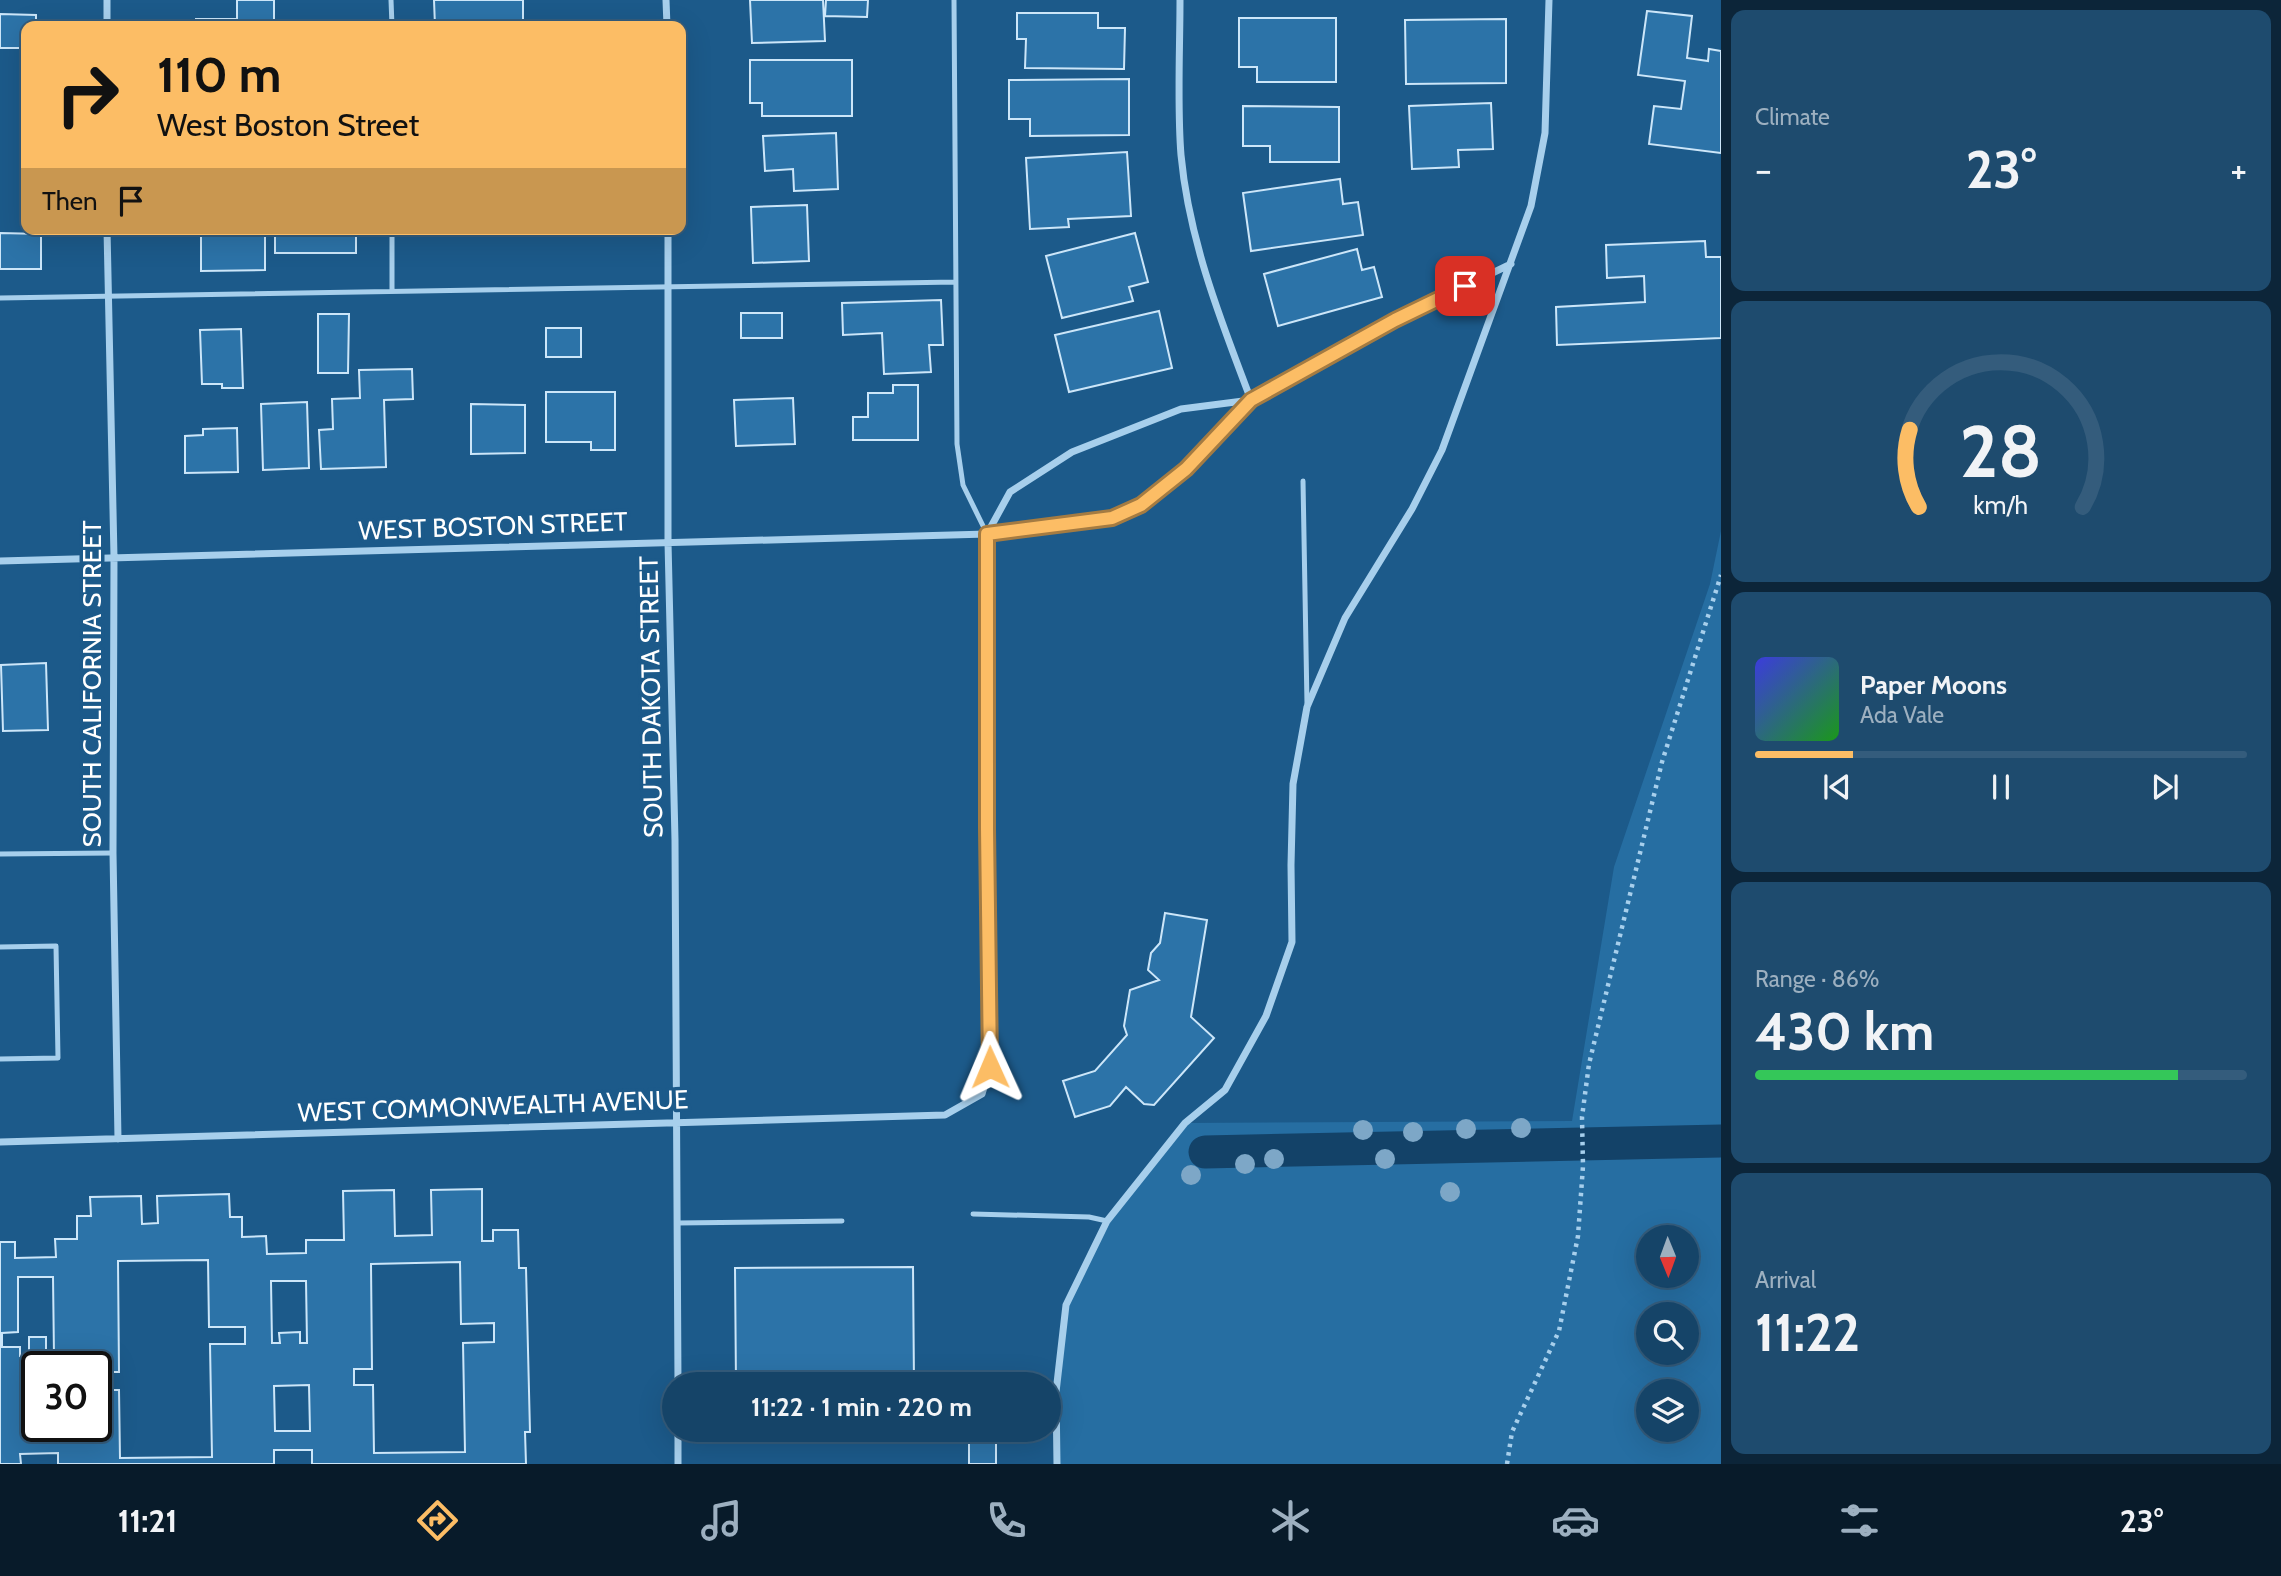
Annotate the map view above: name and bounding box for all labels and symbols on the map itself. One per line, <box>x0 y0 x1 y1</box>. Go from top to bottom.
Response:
pin <box>1435 256 1495 316</box>
street label: WEST BOSTON STREET <box>358 505 628 547</box>
street label: SOUTH CALIFORNIA STREET <box>76 520 108 848</box>
street label: SOUTH DAKOTA STREET <box>633 556 669 838</box>
position arrow <box>953 1030 1027 1104</box>
street label: WEST COMMONWEALTH AVENUE <box>297 1083 689 1129</box>
north arrow <box>1636 1225 1699 1288</box>
speed limit sign: 30 <box>21 1351 112 1442</box>

